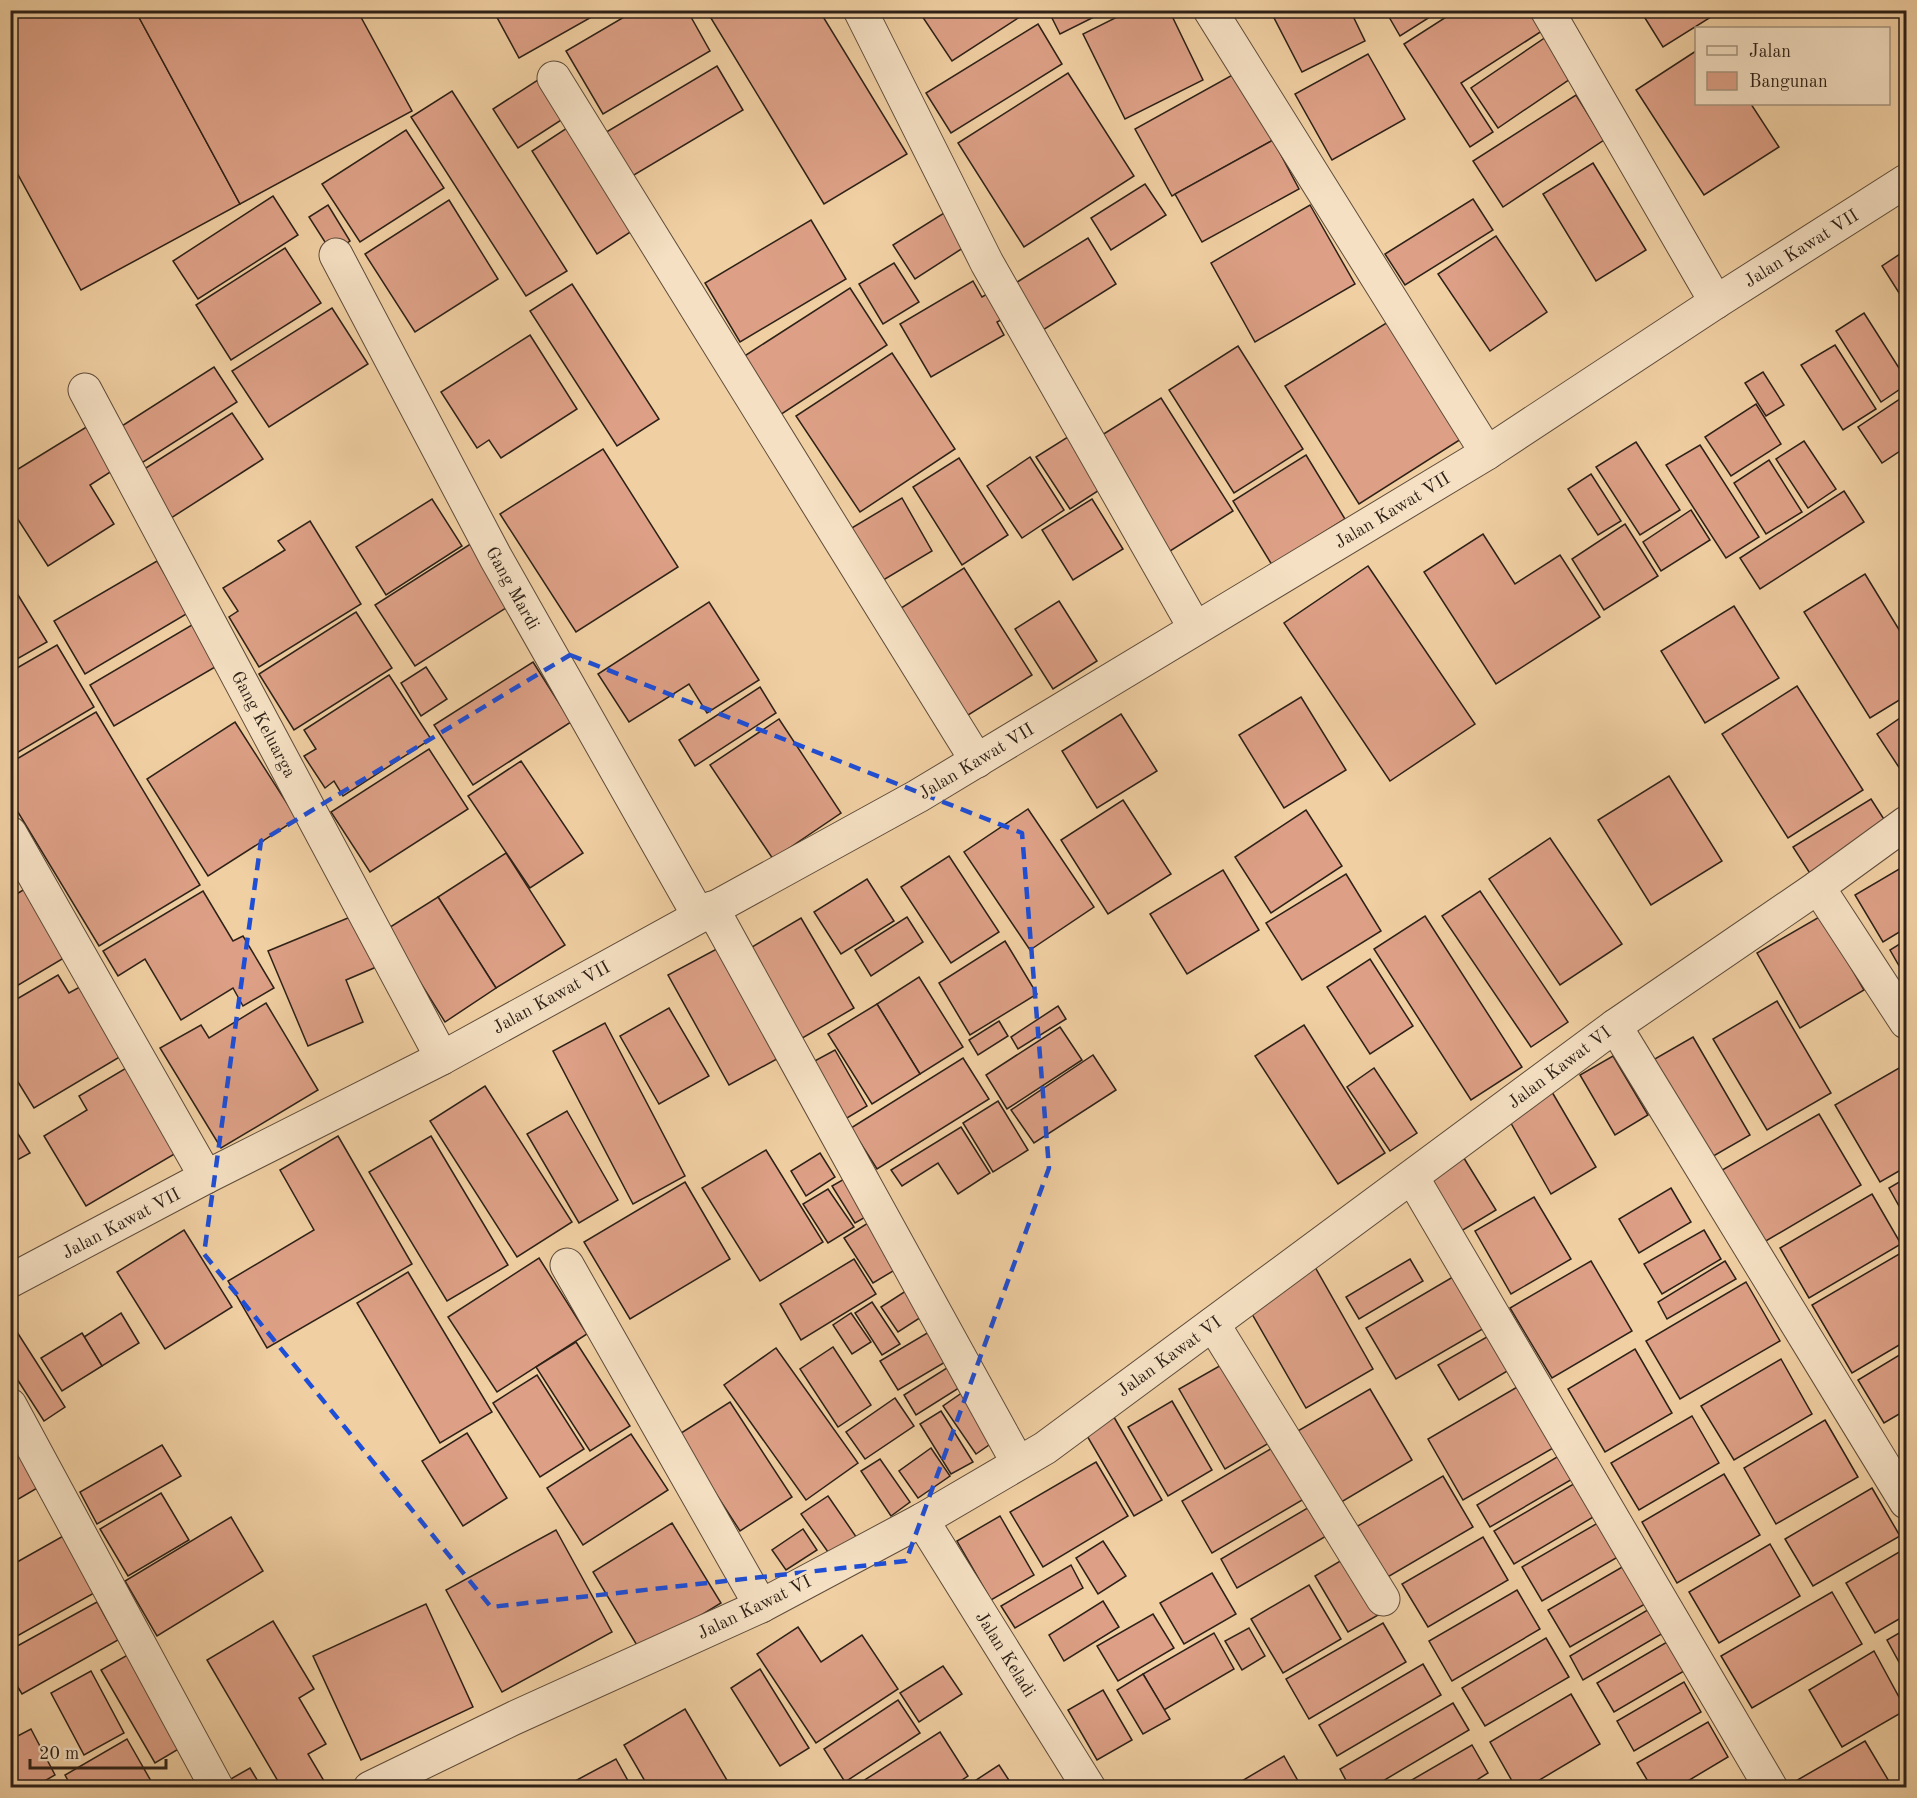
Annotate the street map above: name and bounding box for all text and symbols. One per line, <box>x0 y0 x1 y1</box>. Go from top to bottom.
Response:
legend <box>1695 27 1890 105</box>
text: Jalan <box>1749 43 1791 61</box>
text: Bangunan <box>1749 73 1828 91</box>
street label: Jalan Kawat VII <box>1741 207 1862 291</box>
street label: Jalan Kawat VII <box>1332 469 1453 552</box>
street label: Gang Mardi <box>482 544 542 633</box>
street label: Gang Keluarga <box>228 668 299 781</box>
street label: Jalan Kawat VII <box>916 720 1037 803</box>
street label: Jalan Kawat VII <box>490 958 613 1037</box>
street label: Jalan Kawat VI <box>1505 1023 1614 1112</box>
street label: Jalan Kawat VII <box>59 1185 183 1263</box>
street label: Jalan Kawat VI <box>1114 1313 1225 1400</box>
street label: Jalan Kawat VI <box>695 1573 814 1643</box>
street label: Jalan Keladi <box>972 1609 1039 1701</box>
scale bar <box>30 1732 166 1770</box>
text: 20 m <box>39 1745 79 1763</box>

